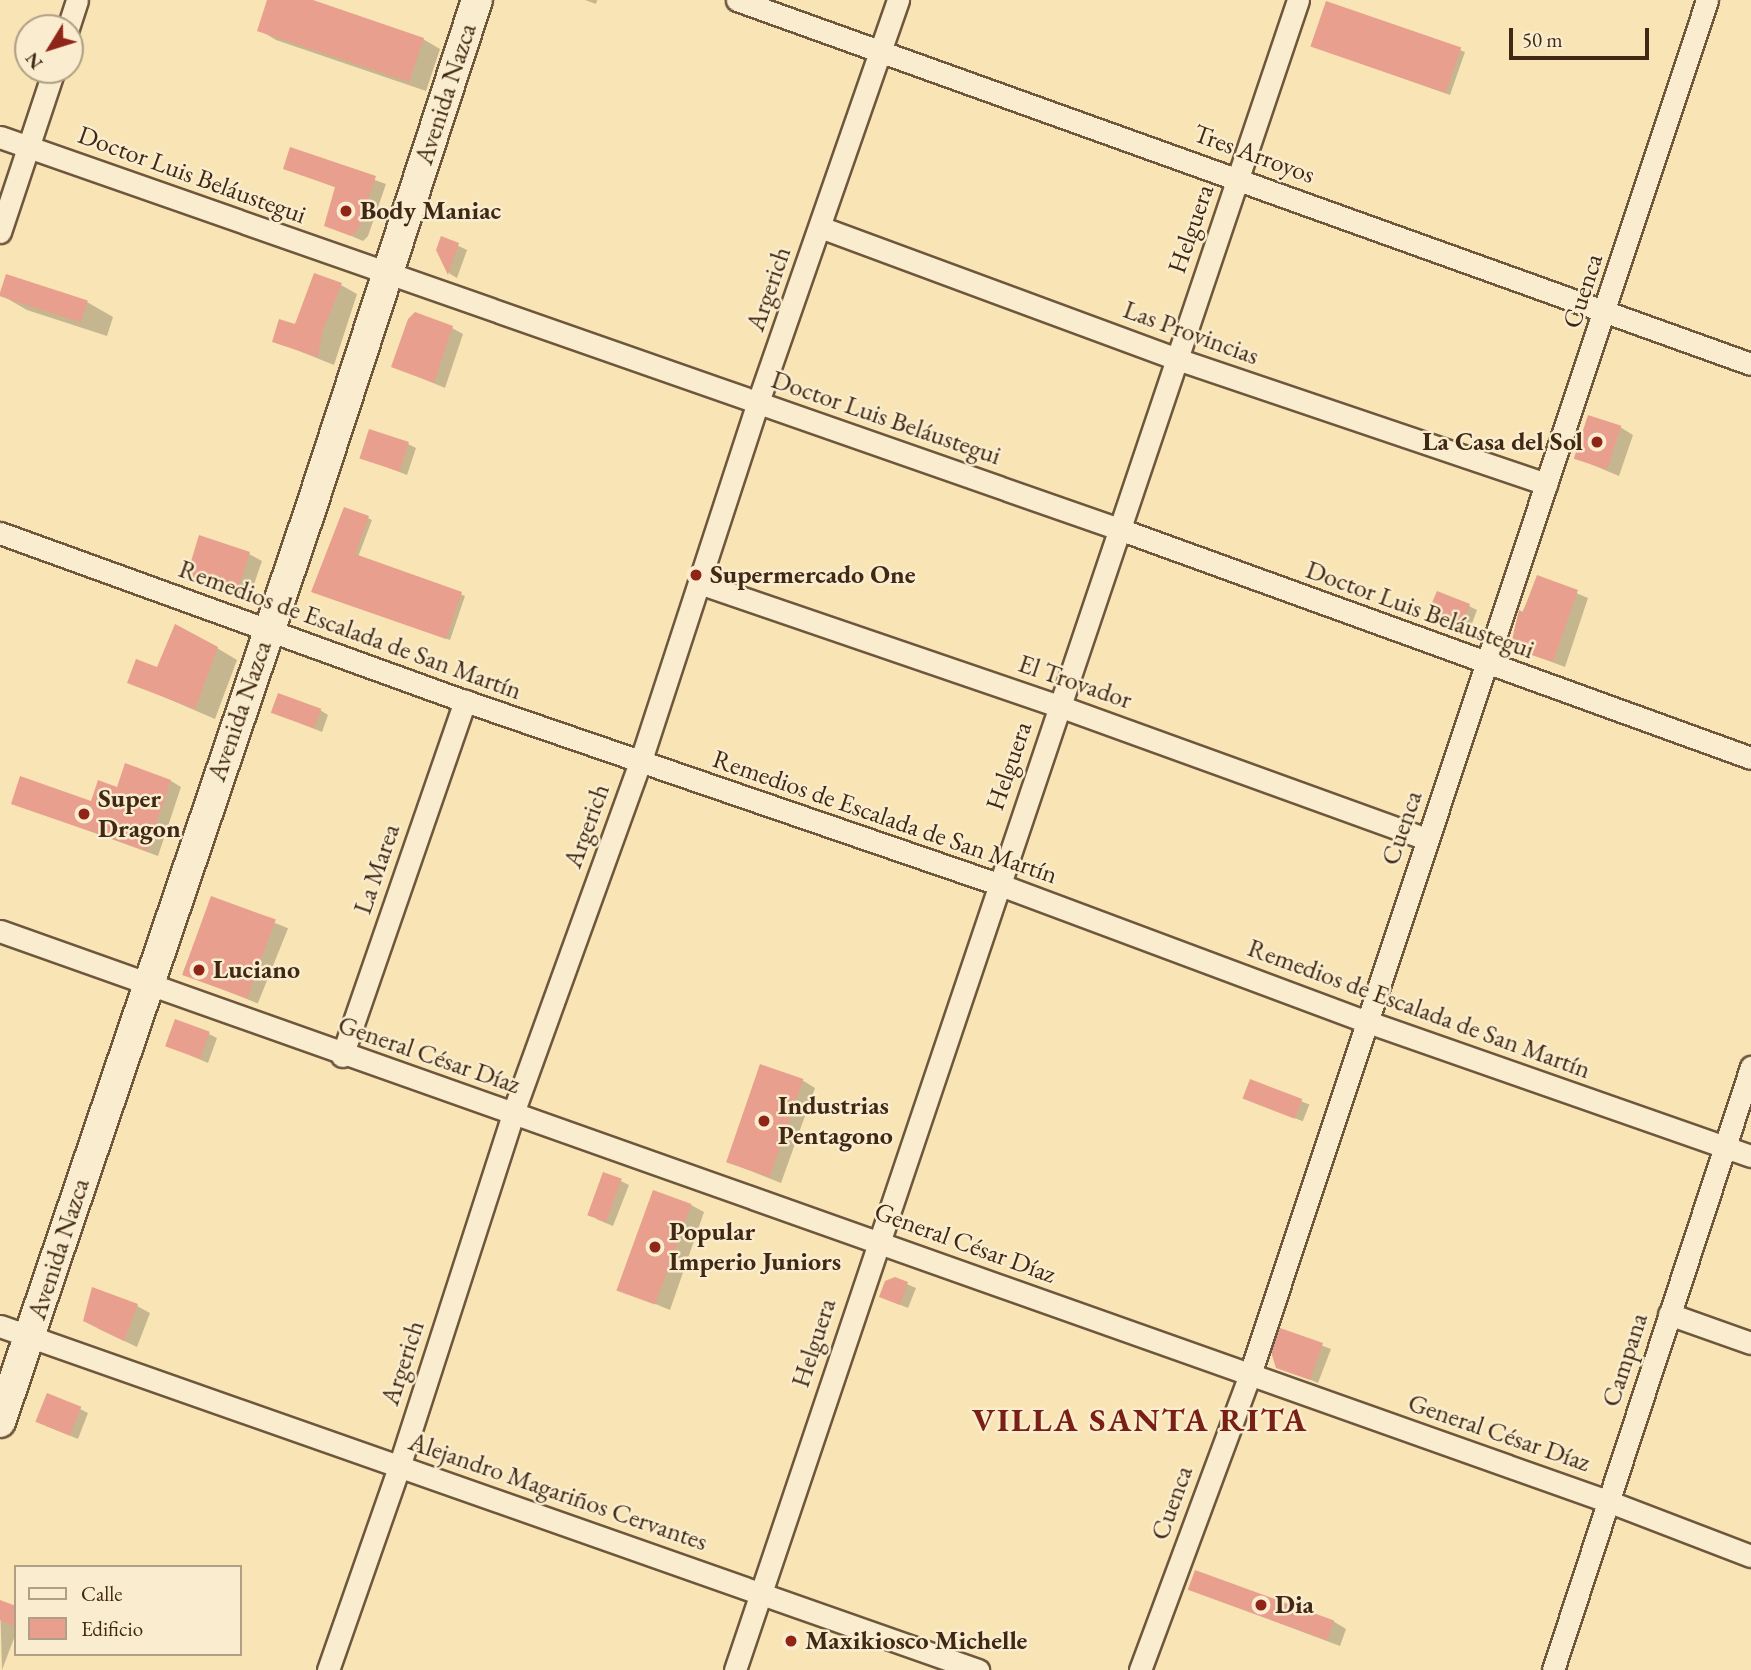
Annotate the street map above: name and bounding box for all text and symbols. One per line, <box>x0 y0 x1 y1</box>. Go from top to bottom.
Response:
north arrow <box>14 14 84 84</box>
scale bar <box>1513 14 1653 58</box>
street label: Avenida Nazca <box>408 19 484 169</box>
text: 50 m <box>1522 26 1563 53</box>
text: N <box>19 47 48 75</box>
street label: Tres Arroyos <box>1189 118 1319 190</box>
street label: Doctor Luis Beláustegui <box>74 119 310 231</box>
street label: Helguera <box>1161 181 1221 277</box>
place label: Body Maniac <box>360 195 501 227</box>
marker: Body Maniac <box>338 203 354 219</box>
street label: Argerich <box>740 243 798 335</box>
street label: Cuenca <box>1556 250 1610 332</box>
street label: Las Provincias <box>1119 294 1263 372</box>
street label: Doctor Luis Beláustegui <box>767 364 1005 472</box>
place label: La Casa del Sol <box>1422 426 1583 458</box>
marker: La Casa del Sol <box>1589 434 1605 450</box>
street label: Remedios de Escalada de San Martín <box>174 553 526 707</box>
street label: Doctor Luis Beláustegui <box>1302 554 1538 666</box>
place label: Supermercado One <box>710 559 916 591</box>
marker: Supermercado One <box>688 567 704 583</box>
street label: Avenida Nazca <box>201 637 279 785</box>
street label: El Trovador <box>1014 648 1136 716</box>
street label: Helguera <box>979 718 1039 814</box>
street label: Remedios de Escalada de San Martín <box>709 743 1061 891</box>
street label: Argerich <box>557 780 617 872</box>
place label: Super Dragon <box>98 783 181 844</box>
street label: Cuenca <box>1375 787 1429 869</box>
marker: Super Dragon <box>76 806 92 822</box>
street label: La Marea <box>347 820 407 918</box>
street label: Remedios de Escalada de San Martín <box>1243 932 1595 1086</box>
place label: Luciano <box>213 954 300 986</box>
marker: Luciano <box>191 962 207 978</box>
street label: General César Díaz <box>334 1009 524 1101</box>
place label: Industrias Pentagono <box>778 1090 893 1152</box>
marker: Industrias Pentagono <box>756 1113 772 1129</box>
street label: Avenida Nazca <box>21 1174 97 1324</box>
street label: General César Díaz <box>870 1196 1060 1290</box>
place label: Popular Imperio Juniors <box>669 1216 841 1278</box>
marker: Popular Imperio Juniors <box>647 1239 663 1255</box>
street label: Helguera <box>785 1295 843 1391</box>
street label: Campana <box>1595 1309 1655 1411</box>
street label: Argerich <box>375 1317 431 1409</box>
street label: General César Díaz <box>1404 1387 1594 1479</box>
district label: VILLA SANTA RITA <box>974 1400 1306 1440</box>
street label: Alejandro Magariños Cervantes <box>405 1426 711 1558</box>
street label: Cuenca <box>1144 1462 1200 1544</box>
legend <box>14 1565 242 1656</box>
text: Calle <box>81 1580 123 1607</box>
place label: Dia <box>1275 1589 1314 1621</box>
marker: Dia <box>1253 1597 1269 1613</box>
text: Edificio <box>81 1615 143 1642</box>
place label: Maxikiosco Michelle <box>805 1625 1027 1657</box>
marker: Maxikiosco Michelle <box>783 1633 799 1649</box>

